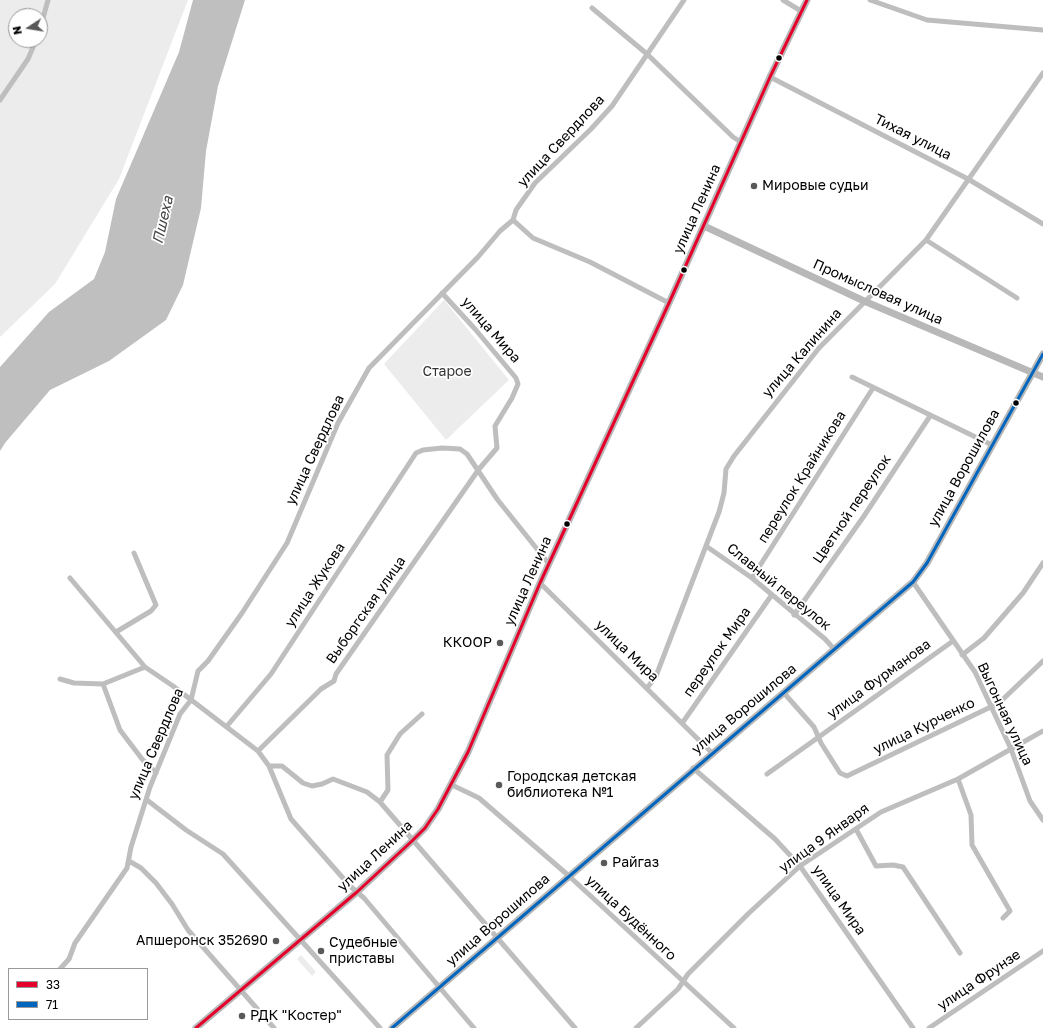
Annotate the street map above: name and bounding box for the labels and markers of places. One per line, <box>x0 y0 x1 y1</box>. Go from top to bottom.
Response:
unlabelled marker <box>774 53 784 63</box>
place label: Мировые судьи <box>762 178 868 194</box>
marker: Мировые судьи <box>749 181 759 191</box>
unlabelled marker <box>679 265 689 275</box>
unlabelled marker <box>1011 398 1021 408</box>
unlabelled marker <box>562 519 572 529</box>
place label: ККООР <box>443 635 492 651</box>
marker: ККООР <box>495 638 505 648</box>
place label: Городская детская библиотека №1 <box>507 769 637 802</box>
marker: Городская детская библиотека №1 <box>494 780 504 790</box>
place label: Райгаз <box>612 855 659 871</box>
marker: Райгаз <box>599 858 609 868</box>
place label: Апшеронск 352690 <box>136 933 268 949</box>
place label: Судебные приставы <box>329 935 398 968</box>
marker: Апшеронск 352690 <box>271 936 281 946</box>
marker: Судебные приставы <box>316 946 326 956</box>
place label: РДК "Костер" <box>250 1008 342 1024</box>
marker: РДК "Костер" <box>237 1011 247 1021</box>

